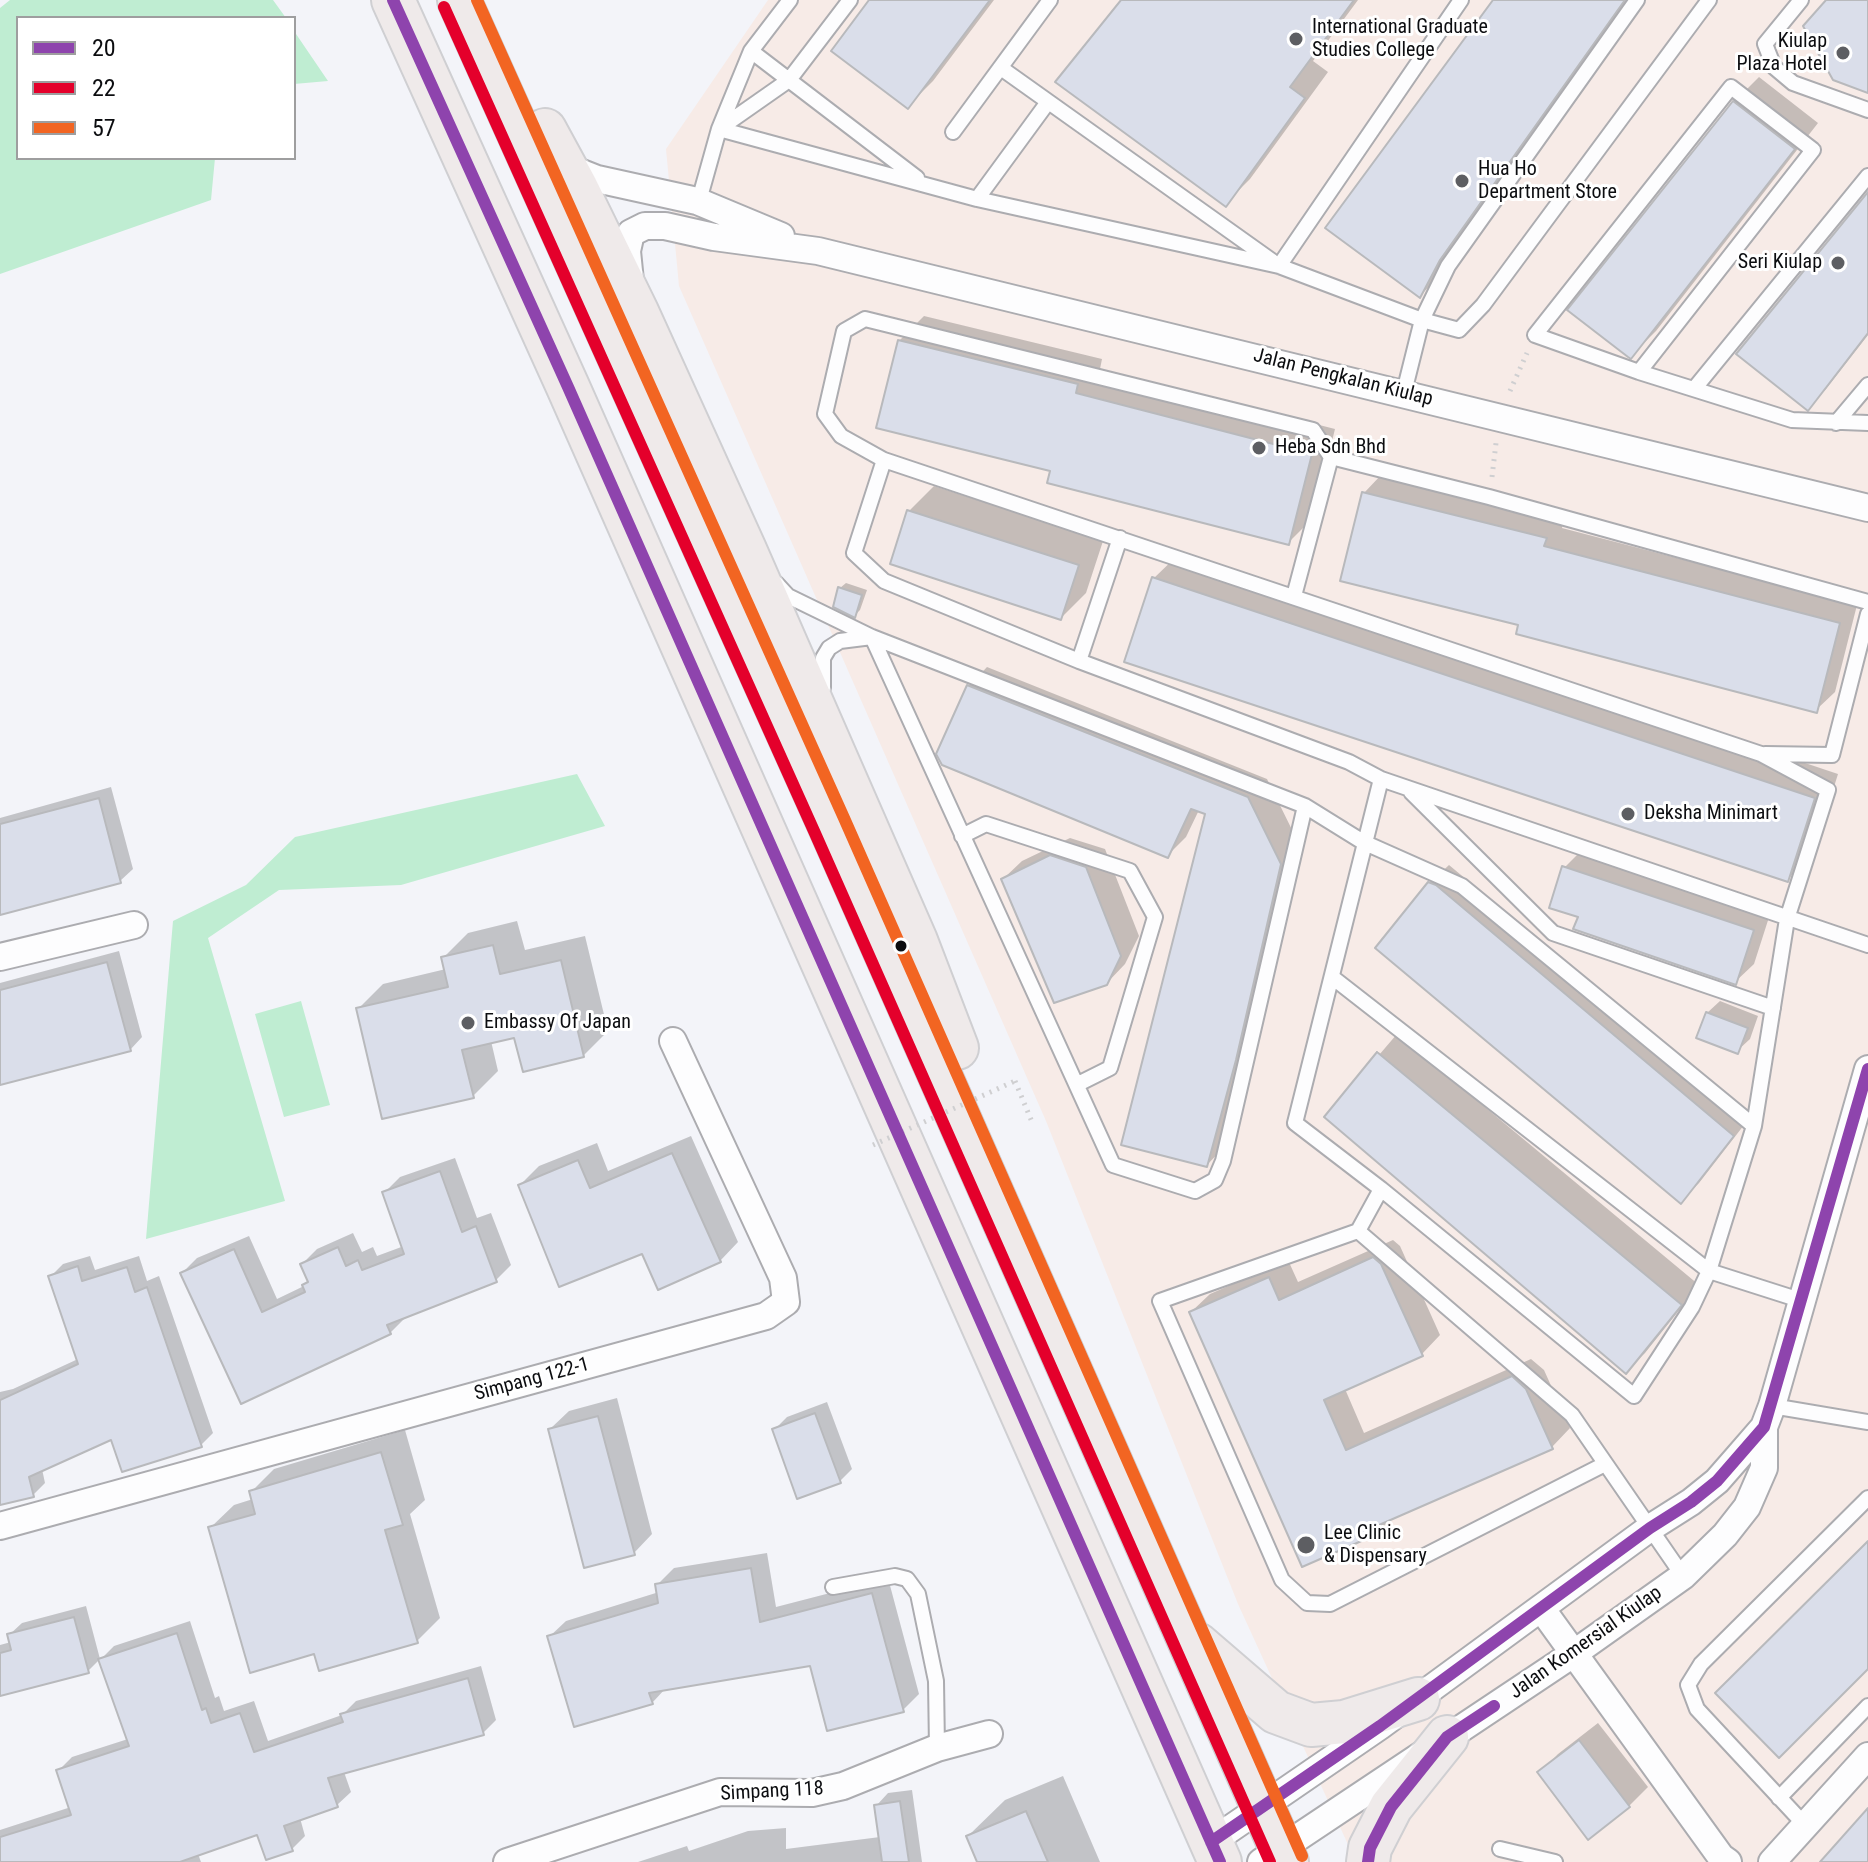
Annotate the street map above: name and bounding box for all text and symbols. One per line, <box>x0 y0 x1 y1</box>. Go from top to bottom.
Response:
legend <box>16 16 296 160</box>
place label: International Graduate Studies College <box>1312 16 1488 63</box>
marker: International Graduate Studies College <box>1287 30 1305 48</box>
place label: Kiulap Plaza Hotel <box>1736 30 1827 77</box>
text: 20 <box>92 34 116 62</box>
marker: Kiulap Plaza Hotel <box>1834 44 1852 62</box>
text: 22 <box>92 74 116 102</box>
text: 57 <box>92 114 116 142</box>
place label: Hua Ho Department Store <box>1478 158 1617 205</box>
marker: Hua Ho Department Store <box>1453 172 1471 190</box>
place label: Seri Kiulap <box>1738 251 1822 275</box>
marker: Seri Kiulap <box>1829 254 1847 272</box>
street label: Jalan Pengkalan Kiulap <box>1251 344 1435 412</box>
place label: Heba Sdn Bhd <box>1275 436 1386 460</box>
marker: Heba Sdn Bhd <box>1250 439 1268 457</box>
place label: Deksha Minimart <box>1644 802 1778 826</box>
marker: Deksha Minimart <box>1619 805 1637 823</box>
unlabelled marker <box>893 938 909 954</box>
place label: Embassy Of Japan <box>484 1011 631 1035</box>
marker: Embassy Of Japan <box>459 1014 477 1032</box>
street label: Simpang 122-1 <box>472 1353 592 1407</box>
place label: Lee Clinic & Dispensary <box>1324 1522 1427 1569</box>
marker: Lee Clinic & Dispensary <box>1295 1534 1317 1556</box>
street label: Jalan Komersial Kiulap <box>1505 1581 1667 1705</box>
street label: Simpang 118 <box>720 1777 824 1807</box>

